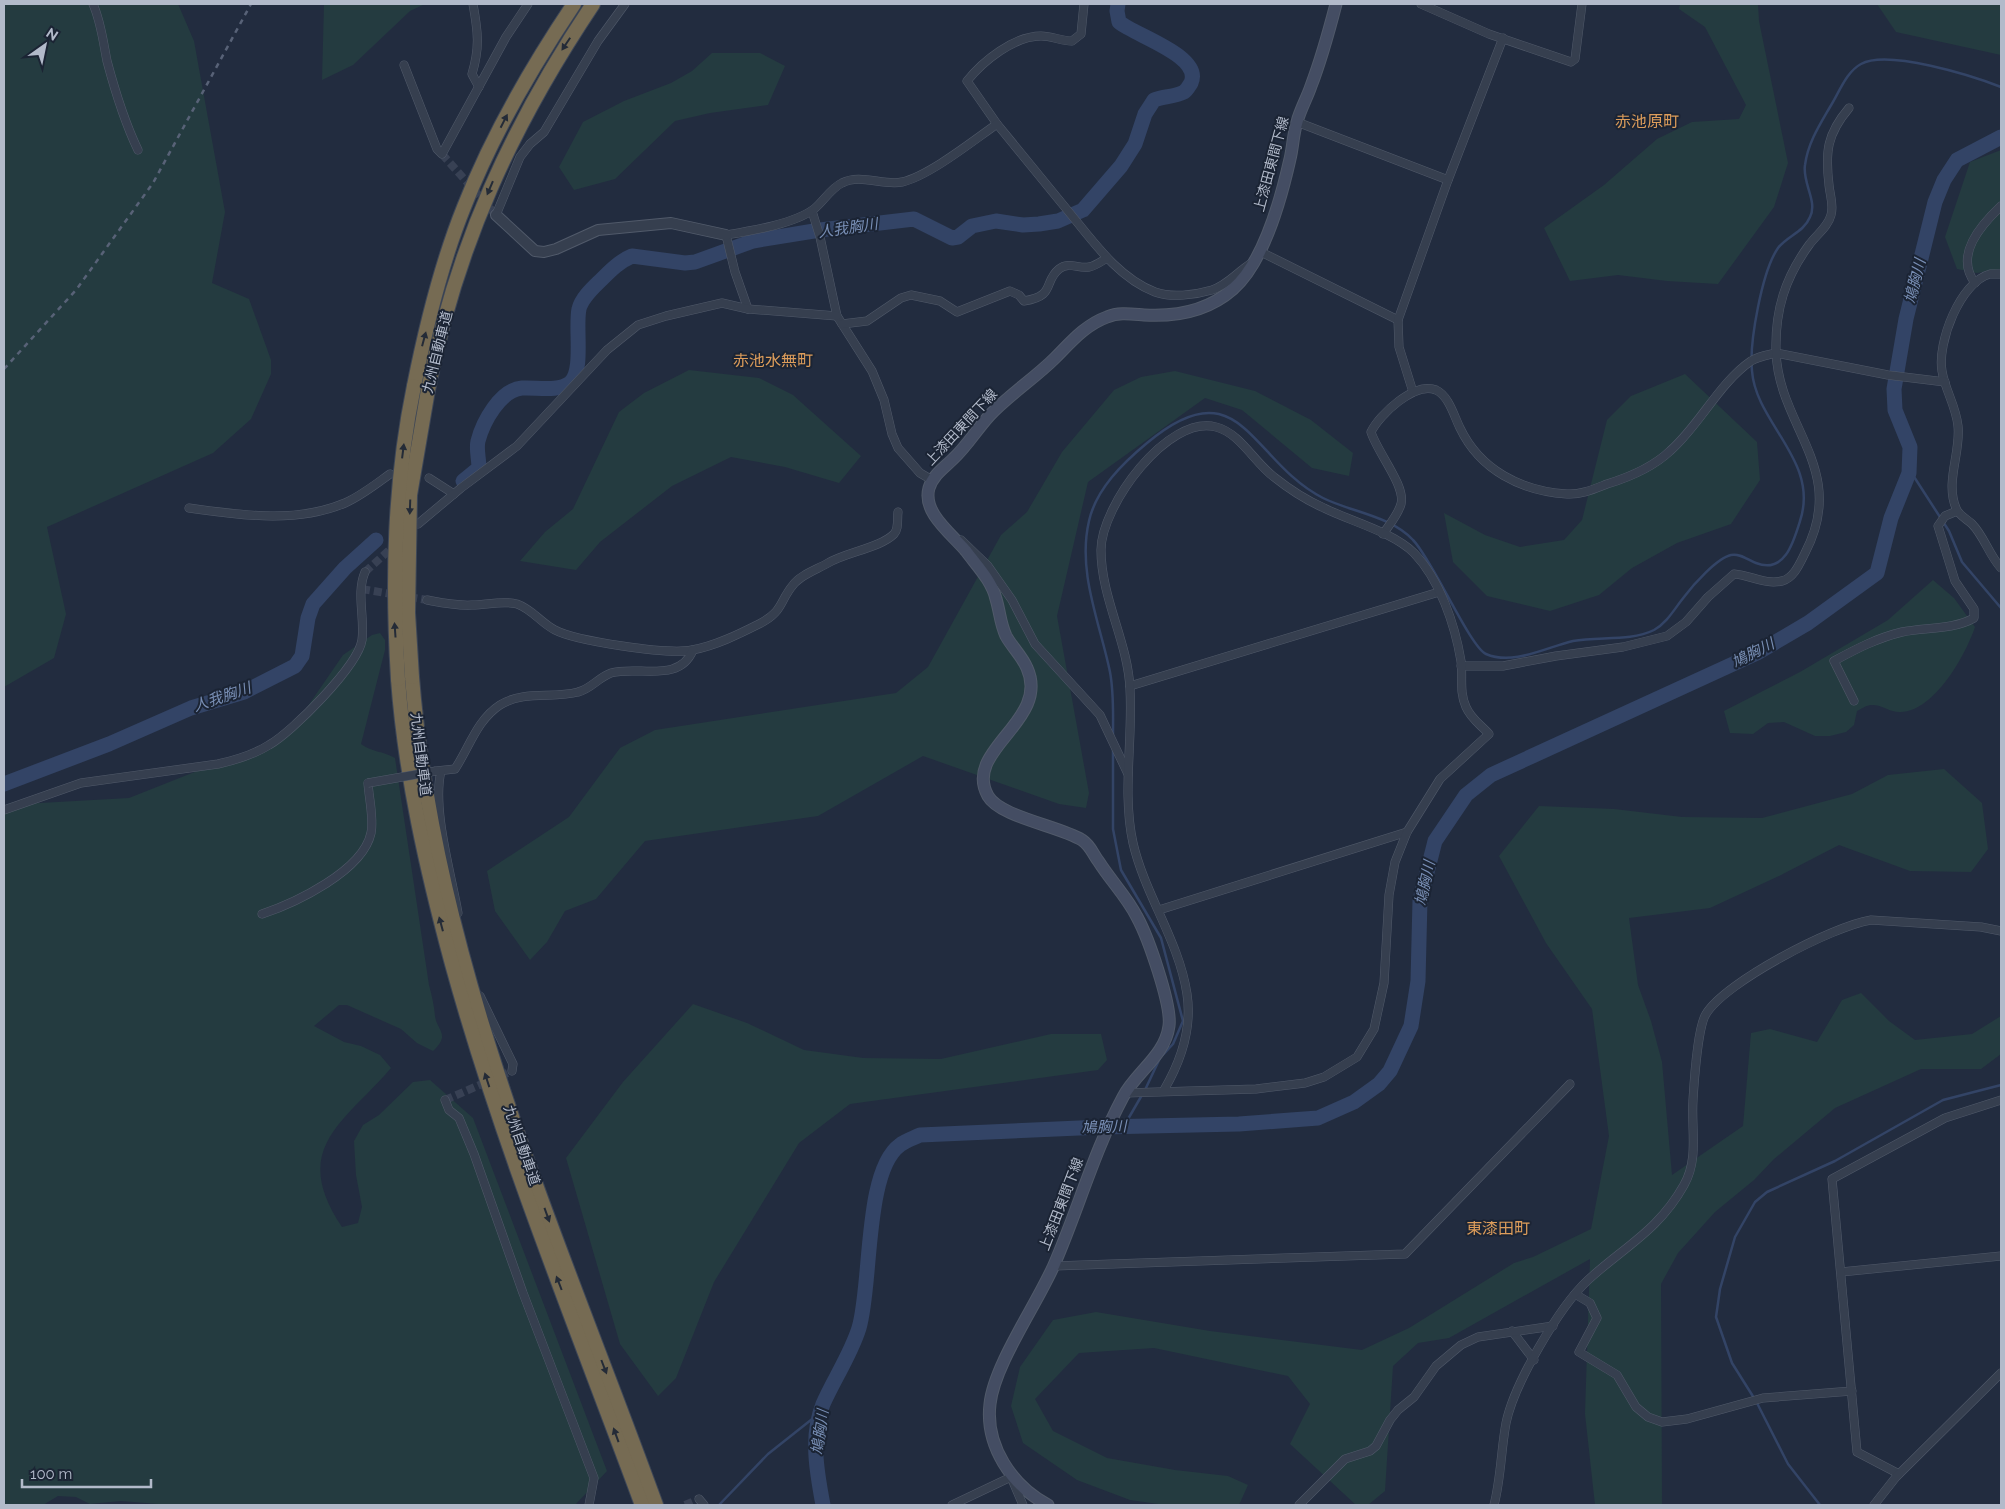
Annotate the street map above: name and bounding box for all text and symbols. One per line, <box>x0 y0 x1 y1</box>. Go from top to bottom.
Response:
north arrow <box>20 20 70 70</box>
text: N <box>43 24 61 44</box>
one-way arrow <box>561 38 571 51</box>
district label: 赤池原町 <box>1615 112 1679 131</box>
one-way arrow <box>500 114 508 128</box>
street label: 上漆田東間下線 <box>1251 115 1291 213</box>
one-way arrow <box>486 181 494 195</box>
water label: 人我胸川 <box>817 215 881 241</box>
water label: 鳩胸川 <box>1901 255 1930 305</box>
street label: 九州自動車道 <box>419 309 455 395</box>
one-way arrow <box>420 331 428 346</box>
district label: 赤池水無町 <box>733 351 813 370</box>
street label: 上漆田東間下線 <box>922 386 1000 468</box>
one-way arrow <box>399 442 407 458</box>
one-way arrow <box>406 499 414 515</box>
one-way arrow <box>391 622 399 638</box>
water label: 鳩胸川 <box>1729 634 1779 671</box>
water label: 人我胸川 <box>191 678 255 715</box>
street label: 九州自動車道 <box>408 711 434 797</box>
water label: 鳩胸川 <box>1412 857 1439 907</box>
one-way arrow <box>437 916 445 932</box>
one-way arrow <box>482 1072 490 1087</box>
street label: 九州自動車道 <box>501 1103 543 1187</box>
water label: 鳩胸川 <box>1081 1117 1129 1137</box>
street label: 上漆田東間下線 <box>1036 1155 1086 1253</box>
one-way arrow <box>543 1208 551 1223</box>
district label: 東漆田町 <box>1466 1219 1530 1238</box>
one-way arrow <box>555 1275 562 1290</box>
one-way arrow <box>600 1360 608 1375</box>
water label: 鳩胸川 <box>808 1406 832 1456</box>
one-way arrow <box>612 1427 619 1442</box>
scale bar <box>22 1456 151 1488</box>
text: 100 m <box>30 1465 72 1483</box>

